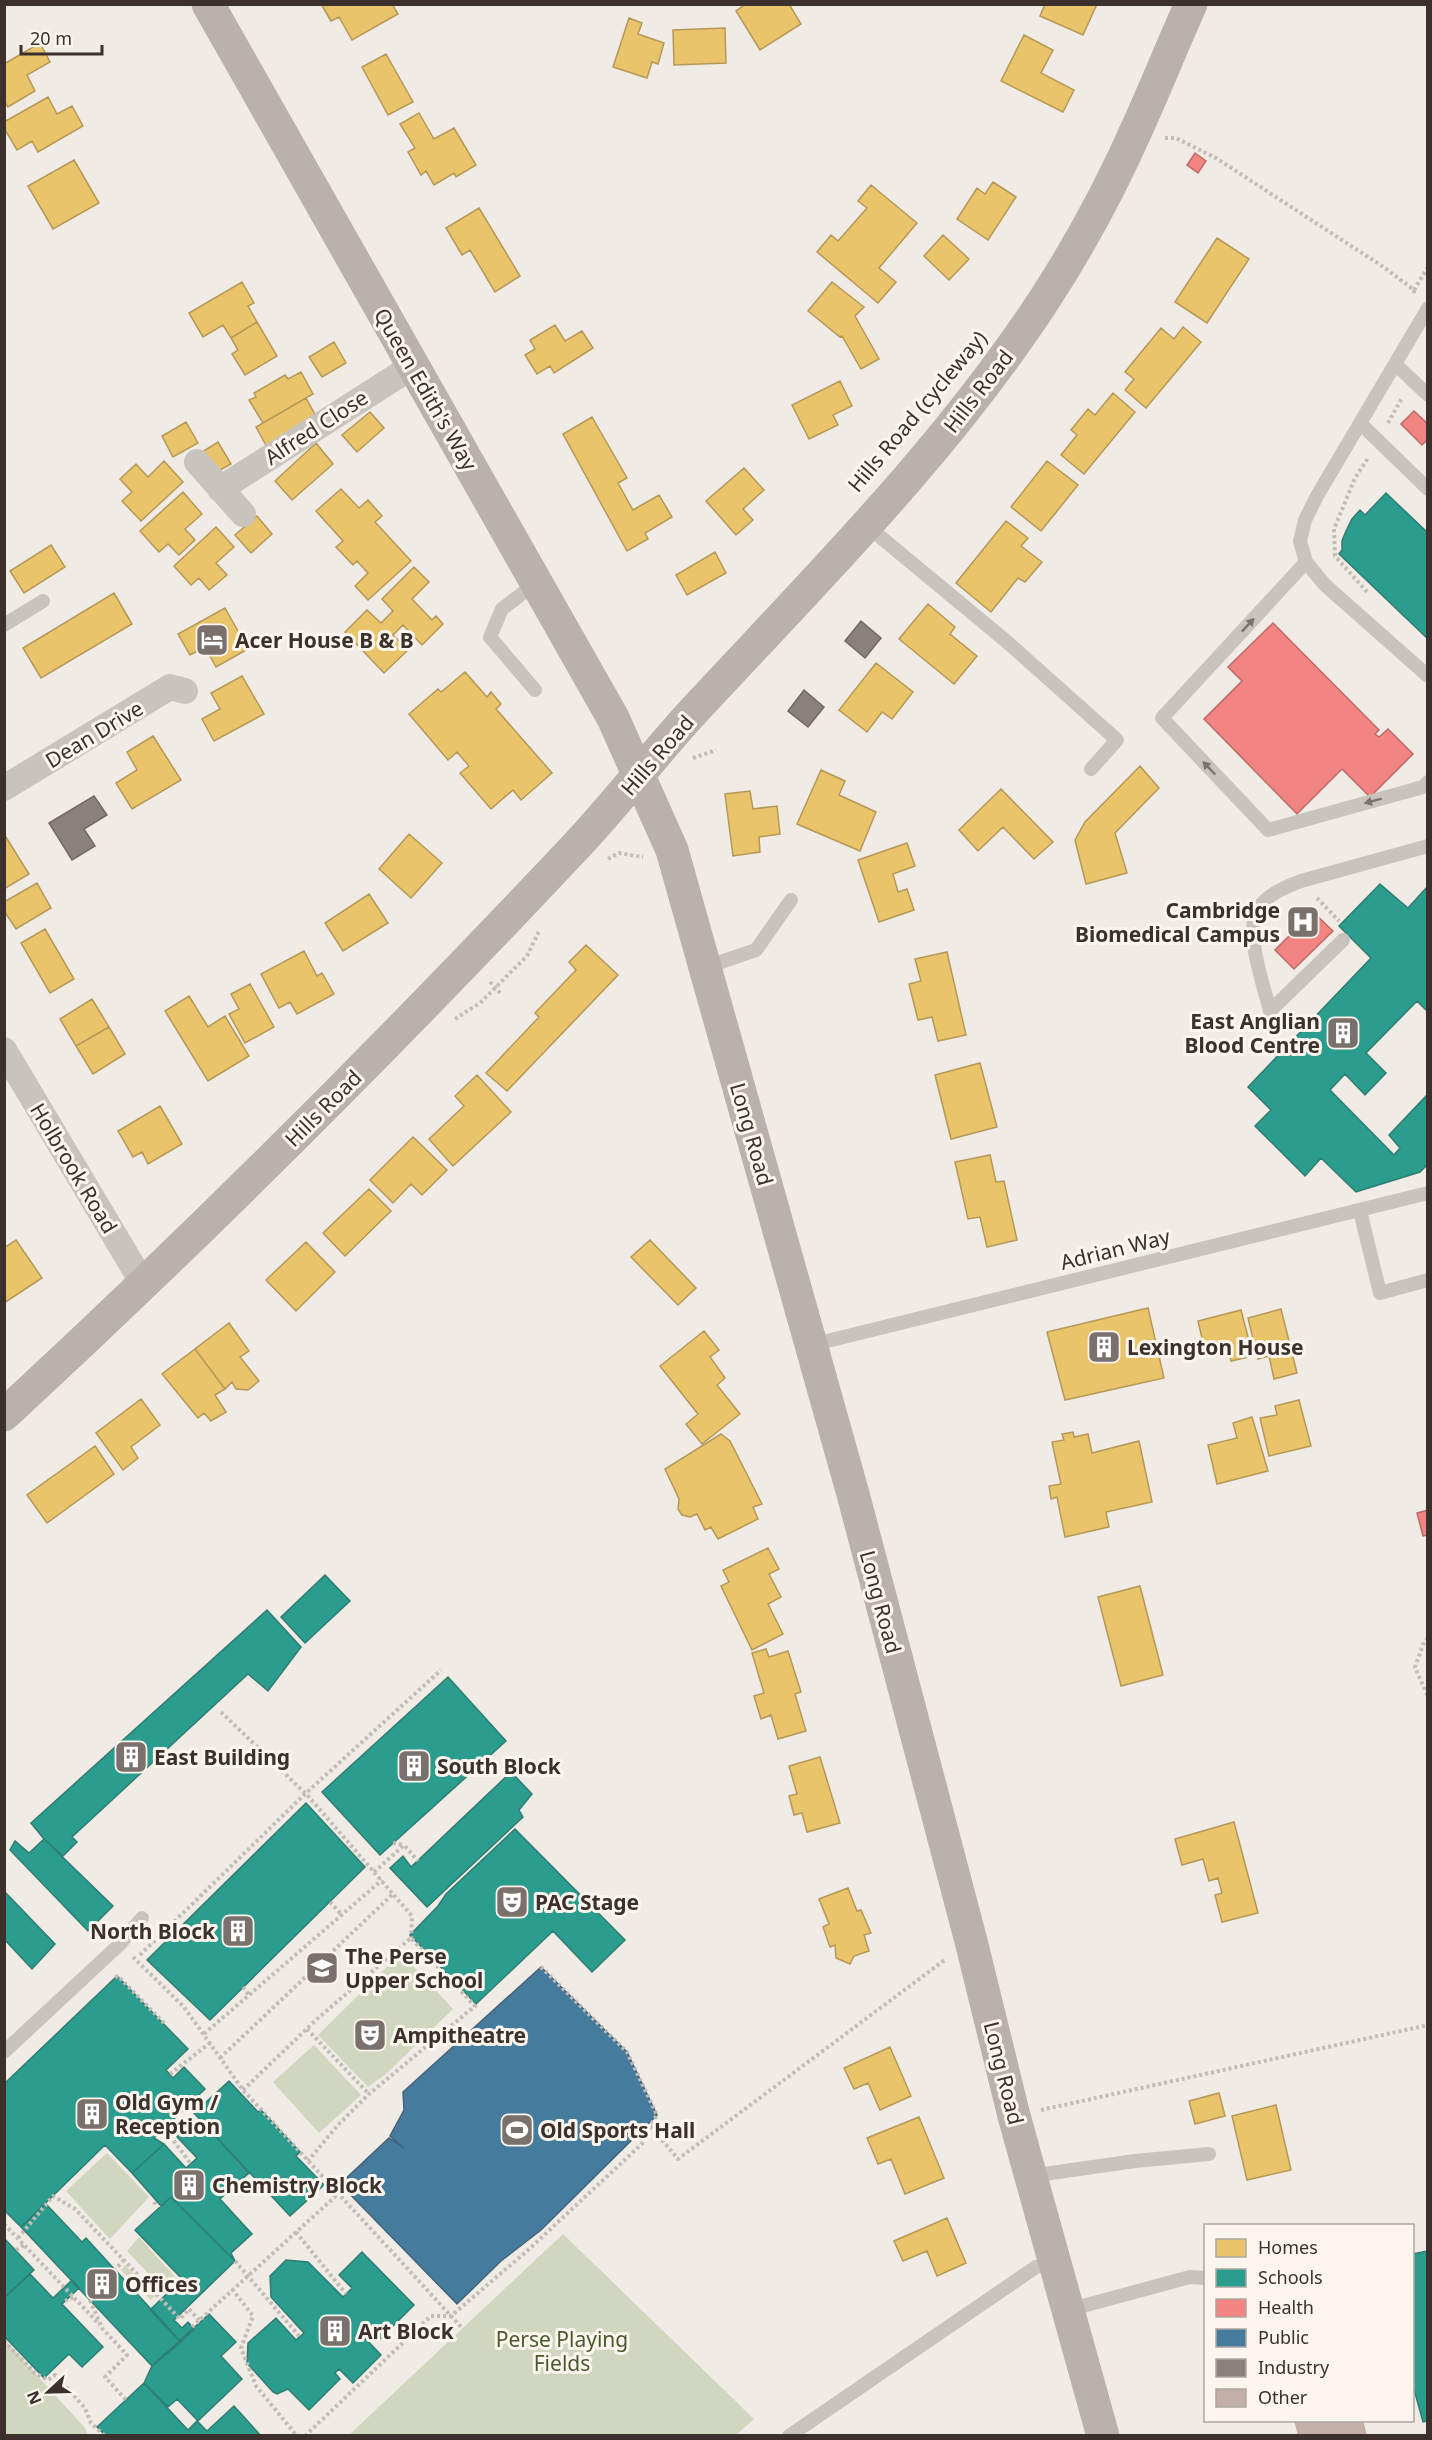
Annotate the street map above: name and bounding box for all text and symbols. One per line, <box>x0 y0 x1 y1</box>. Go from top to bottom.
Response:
scale bar <box>21 18 102 56</box>
text: 20 m <box>30 26 72 50</box>
street label: Queen Edith's Way <box>368 303 484 476</box>
street label: Hills Road (cycleway) <box>841 324 993 498</box>
street label: Hills Road <box>937 344 1019 438</box>
street label: Alfred Close <box>259 383 373 471</box>
one-way arrow <box>1241 618 1255 633</box>
hotel icon: Acer House B & B <box>194 622 230 658</box>
place label: Acer House B & B <box>235 626 414 654</box>
street label: Dean Drive <box>40 694 148 774</box>
street label: Hills Road <box>614 709 700 801</box>
one-way arrow <box>1202 760 1216 775</box>
one-way arrow <box>1364 797 1382 806</box>
place label: Cambridge Biomedical Campus <box>1075 896 1280 948</box>
hospital icon: Cambridge Biomedical Campus <box>1285 904 1321 940</box>
place label: East Anglian Blood Centre <box>1185 1007 1320 1059</box>
building icon: East Anglian Blood Centre <box>1325 1015 1361 1051</box>
street label: Hills Road <box>279 1064 367 1152</box>
street label: Long Road <box>724 1079 780 1189</box>
street label: Holbrook Road <box>24 1098 124 1238</box>
street label: Adrian Way <box>1057 1222 1173 1276</box>
building icon: Lexington House <box>1086 1329 1122 1365</box>
place label: Lexington House <box>1127 1333 1303 1361</box>
street label: Long Road <box>854 1547 908 1657</box>
building icon: East Building <box>113 1739 149 1775</box>
place label: East Building <box>154 1743 290 1771</box>
building icon: South Block <box>396 1748 432 1784</box>
place label: South Block <box>437 1752 562 1780</box>
theatre icon: PAC Stage <box>494 1884 530 1920</box>
place label: PAC Stage <box>535 1888 639 1916</box>
building icon: North Block <box>220 1913 256 1949</box>
place label: North Block <box>90 1917 216 1945</box>
place label: The Perse Upper School <box>345 1942 483 1994</box>
school or university icon: The Perse Upper School <box>304 1950 340 1986</box>
theatre icon: Ampitheatre <box>352 2017 388 2053</box>
street label: Long Road <box>978 2018 1030 2128</box>
place label: Ampitheatre <box>393 2021 526 2049</box>
place label: Old Gym / Reception <box>115 2088 220 2140</box>
building icon: Old Gym / Reception <box>74 2096 110 2132</box>
sports icon: Old Sports Hall <box>499 2112 535 2148</box>
place label: Old Sports Hall <box>540 2116 695 2144</box>
building icon: Chemistry Block <box>171 2167 207 2203</box>
place label: Chemistry Block <box>212 2171 383 2199</box>
legend <box>1204 2224 1414 2422</box>
text: Homes <box>1258 2235 1318 2259</box>
text: Schools <box>1258 2265 1323 2289</box>
building icon: Offices <box>84 2266 120 2302</box>
place label: Offices <box>125 2270 198 2298</box>
text: Health <box>1258 2295 1314 2319</box>
building icon: Art Block <box>317 2313 353 2349</box>
place label: Art Block <box>358 2317 455 2345</box>
park label: Perse Playing Fields <box>496 2325 628 2377</box>
text: Public <box>1258 2325 1309 2349</box>
text: Industry <box>1258 2355 1330 2379</box>
north arrow <box>18 2362 78 2422</box>
text: Other <box>1258 2385 1308 2409</box>
text: N <box>21 2387 47 2408</box>

